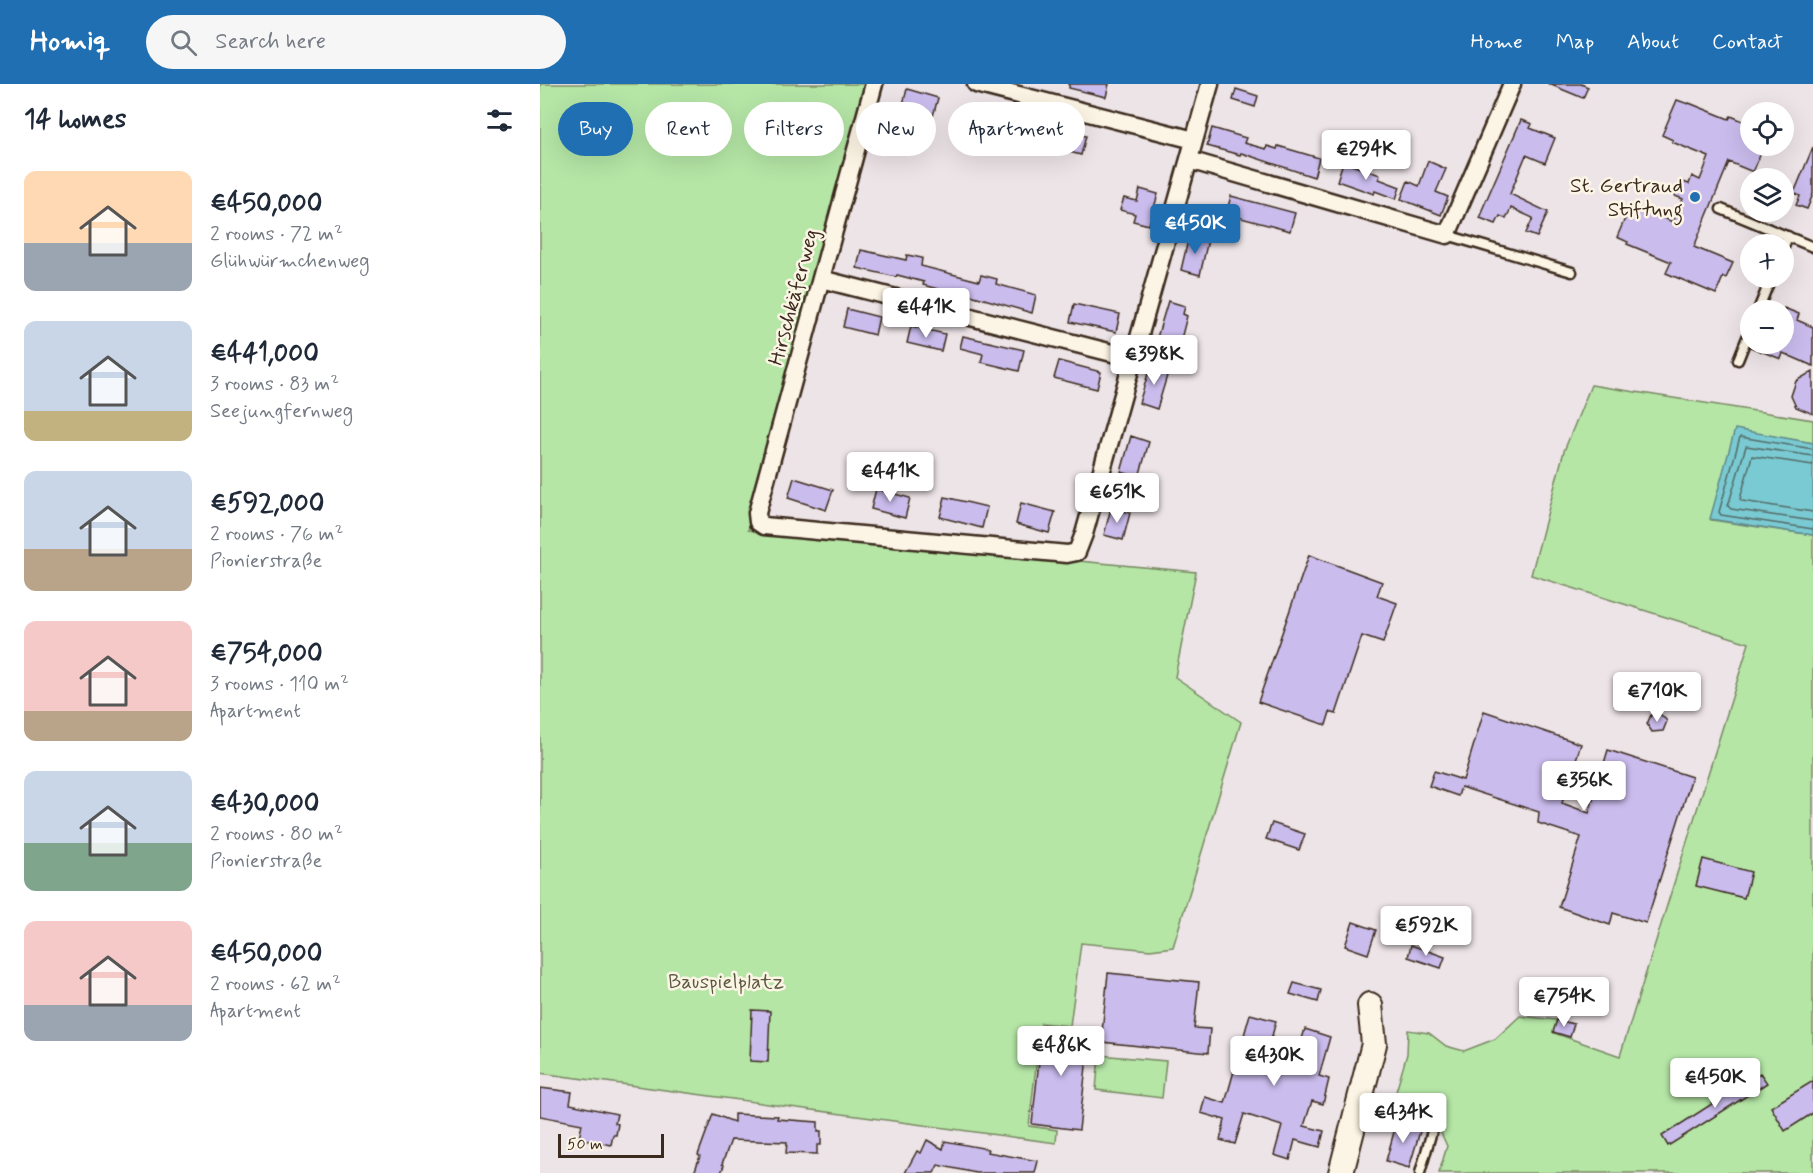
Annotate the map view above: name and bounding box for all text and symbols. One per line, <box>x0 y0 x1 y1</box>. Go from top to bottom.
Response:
search box <box>146 15 566 69</box>
text: Homiq <box>30 24 110 61</box>
icon: search <box>167 26 200 59</box>
text: Search here <box>215 28 326 56</box>
text: Home <box>1471 28 1523 56</box>
text: Map <box>1556 28 1594 56</box>
text: About <box>1627 28 1679 56</box>
text: Contact <box>1712 28 1783 56</box>
chip: Buy <box>558 102 633 156</box>
chip: Rent <box>645 102 732 156</box>
chip: Filters <box>744 102 844 156</box>
chip: New <box>856 102 936 156</box>
chip: Apartment <box>948 102 1085 156</box>
map controls <box>1740 102 1794 354</box>
button: locate <box>1740 102 1794 156</box>
text: 14 homes <box>24 103 126 137</box>
icon: filters <box>483 104 516 137</box>
pin: €294K <box>1324 130 1408 181</box>
text: €294K <box>1336 136 1396 163</box>
button: layers <box>1740 168 1794 222</box>
place label: St. Gertraud Stiftung <box>1570 172 1683 226</box>
text: €450,000 <box>210 187 322 221</box>
marker: St. Gertraud Stiftung <box>1688 190 1702 204</box>
icon: home <box>72 195 144 267</box>
pin: €450K <box>1153 204 1237 255</box>
text: €450K <box>1164 210 1226 237</box>
text: 2 rooms · 72 m² <box>210 221 343 248</box>
street label: Hirschkäferweg <box>762 226 826 369</box>
button: + <box>1740 234 1794 288</box>
text: Glühwürmchenweg <box>210 248 370 275</box>
pin: €441K <box>884 288 968 339</box>
text: €441K <box>897 294 955 321</box>
button: − <box>1740 300 1794 354</box>
pin: €398K <box>1112 335 1196 386</box>
text: €441,000 <box>210 337 319 371</box>
text: €398K <box>1125 341 1184 368</box>
icon: home <box>72 345 144 417</box>
text: 3 rooms · 83 m² <box>210 371 339 398</box>
text: Seejungfernweg <box>210 398 353 425</box>
pin: €441K <box>848 452 932 503</box>
text: €441K <box>861 458 919 485</box>
pin: €651K <box>1075 473 1159 524</box>
text: €651K <box>1089 479 1145 506</box>
text: €592,000 <box>210 487 324 521</box>
icon: home <box>72 495 144 567</box>
text: 2 rooms · 76 m² <box>210 521 343 548</box>
text: Pionierstraße <box>210 548 322 575</box>
text: €754,000 <box>210 637 323 671</box>
icon: home <box>72 645 144 717</box>
text: 3 rooms · 110 m² <box>210 671 349 698</box>
pin: €710K <box>1615 672 1699 723</box>
text: €710K <box>1627 678 1687 705</box>
text: Apartment <box>210 698 301 725</box>
pin: €356K <box>1542 761 1626 812</box>
text: €356K <box>1556 767 1612 794</box>
text: €430,000 <box>210 787 320 821</box>
icon: home <box>72 795 144 867</box>
text: 2 rooms · 80 m² <box>210 821 343 848</box>
text: Pionierstraße <box>210 848 322 875</box>
pin: €592K <box>1384 906 1468 957</box>
text: €592K <box>1394 912 1458 939</box>
text: €450,000 <box>210 937 322 971</box>
icon: home <box>72 945 144 1017</box>
park label: Bauspielplatz <box>668 968 784 996</box>
text: 2 rooms · 62 m² <box>210 971 341 998</box>
pin: €754K <box>1522 977 1606 1028</box>
text: €754K <box>1533 983 1595 1010</box>
text: Apartment <box>210 998 301 1025</box>
pin: €486K <box>1019 1026 1103 1077</box>
text: €486K <box>1031 1032 1091 1059</box>
pin: €430K <box>1232 1036 1316 1087</box>
text: €430K <box>1244 1042 1304 1069</box>
pin: €450K <box>1673 1058 1757 1109</box>
text: €450K <box>1684 1064 1746 1091</box>
pin: €434K <box>1361 1093 1445 1144</box>
text: €434K <box>1373 1099 1433 1126</box>
scale bar <box>558 1131 664 1158</box>
text: 50 m <box>567 1134 603 1155</box>

